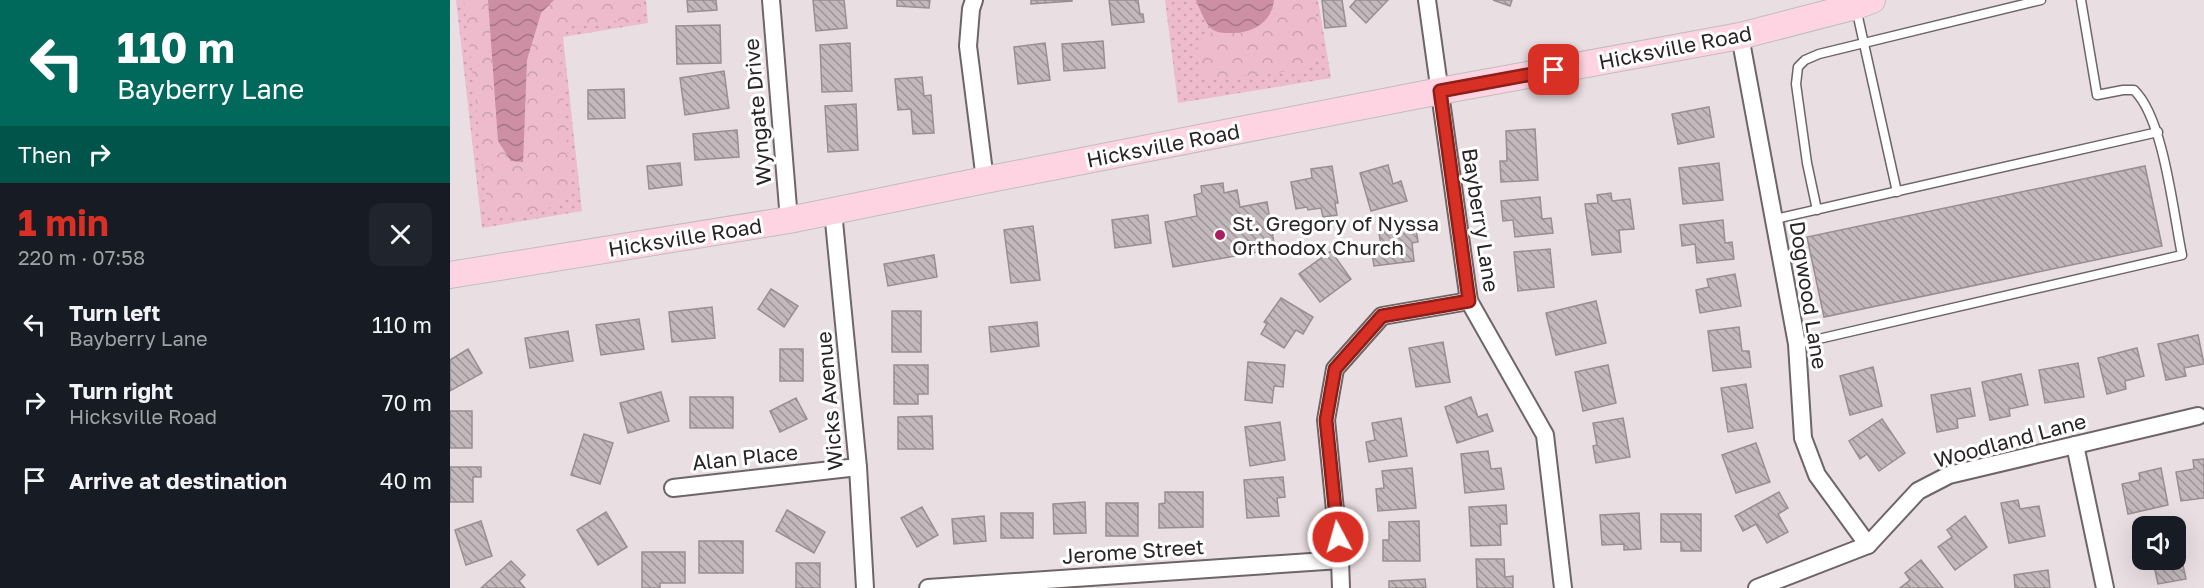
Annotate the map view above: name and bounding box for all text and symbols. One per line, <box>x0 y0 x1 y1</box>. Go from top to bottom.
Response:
street label: Hicksville Road <box>1596 19 1754 75</box>
text: 110 m <box>117 22 235 72</box>
icon: left <box>18 24 96 102</box>
street label: Wyngate Drive <box>738 38 776 186</box>
pin <box>1528 44 1579 95</box>
icon: arrive <box>1537 53 1570 86</box>
text: Bayberry Lane <box>117 73 304 105</box>
street label: Hicksville Road <box>1084 117 1242 173</box>
icon: right <box>83 138 116 171</box>
text: Then <box>18 141 71 168</box>
street label: Bayberry Lane <box>1457 146 1505 294</box>
text: 1 min <box>18 201 109 244</box>
button: close <box>369 203 432 266</box>
place label: St. Gregory of Nyssa Orthodox Church <box>1232 210 1439 260</box>
street label: Hicksville Road <box>606 212 764 262</box>
street label: Dogwood Lane <box>1784 219 1834 371</box>
marker: St. Gregory of Nyssa Orthodox Church <box>1213 228 1227 242</box>
text: 220 m · 07:58 <box>18 245 145 269</box>
text: Turn left <box>69 299 160 326</box>
icon: left <box>18 308 51 341</box>
text: 110 m <box>372 311 432 338</box>
text: Bayberry Lane <box>69 326 208 350</box>
street label: Wicks Avenue <box>810 330 848 472</box>
text: Turn right <box>69 377 173 404</box>
icon: right <box>18 386 51 419</box>
text: 70 m <box>382 389 432 416</box>
text: Hicksville Road <box>69 404 217 428</box>
street label: Woodland Lane <box>1931 407 2089 473</box>
street label: Alan Place <box>691 439 799 475</box>
icon: arrive <box>18 464 51 497</box>
text: Arrive at destination <box>69 467 287 494</box>
text: 40 m <box>380 467 432 494</box>
position arrow <box>1306 505 1370 569</box>
map controls <box>2132 516 2186 570</box>
button: sound <box>2132 516 2186 570</box>
street label: Jerome Street <box>1061 533 1205 569</box>

